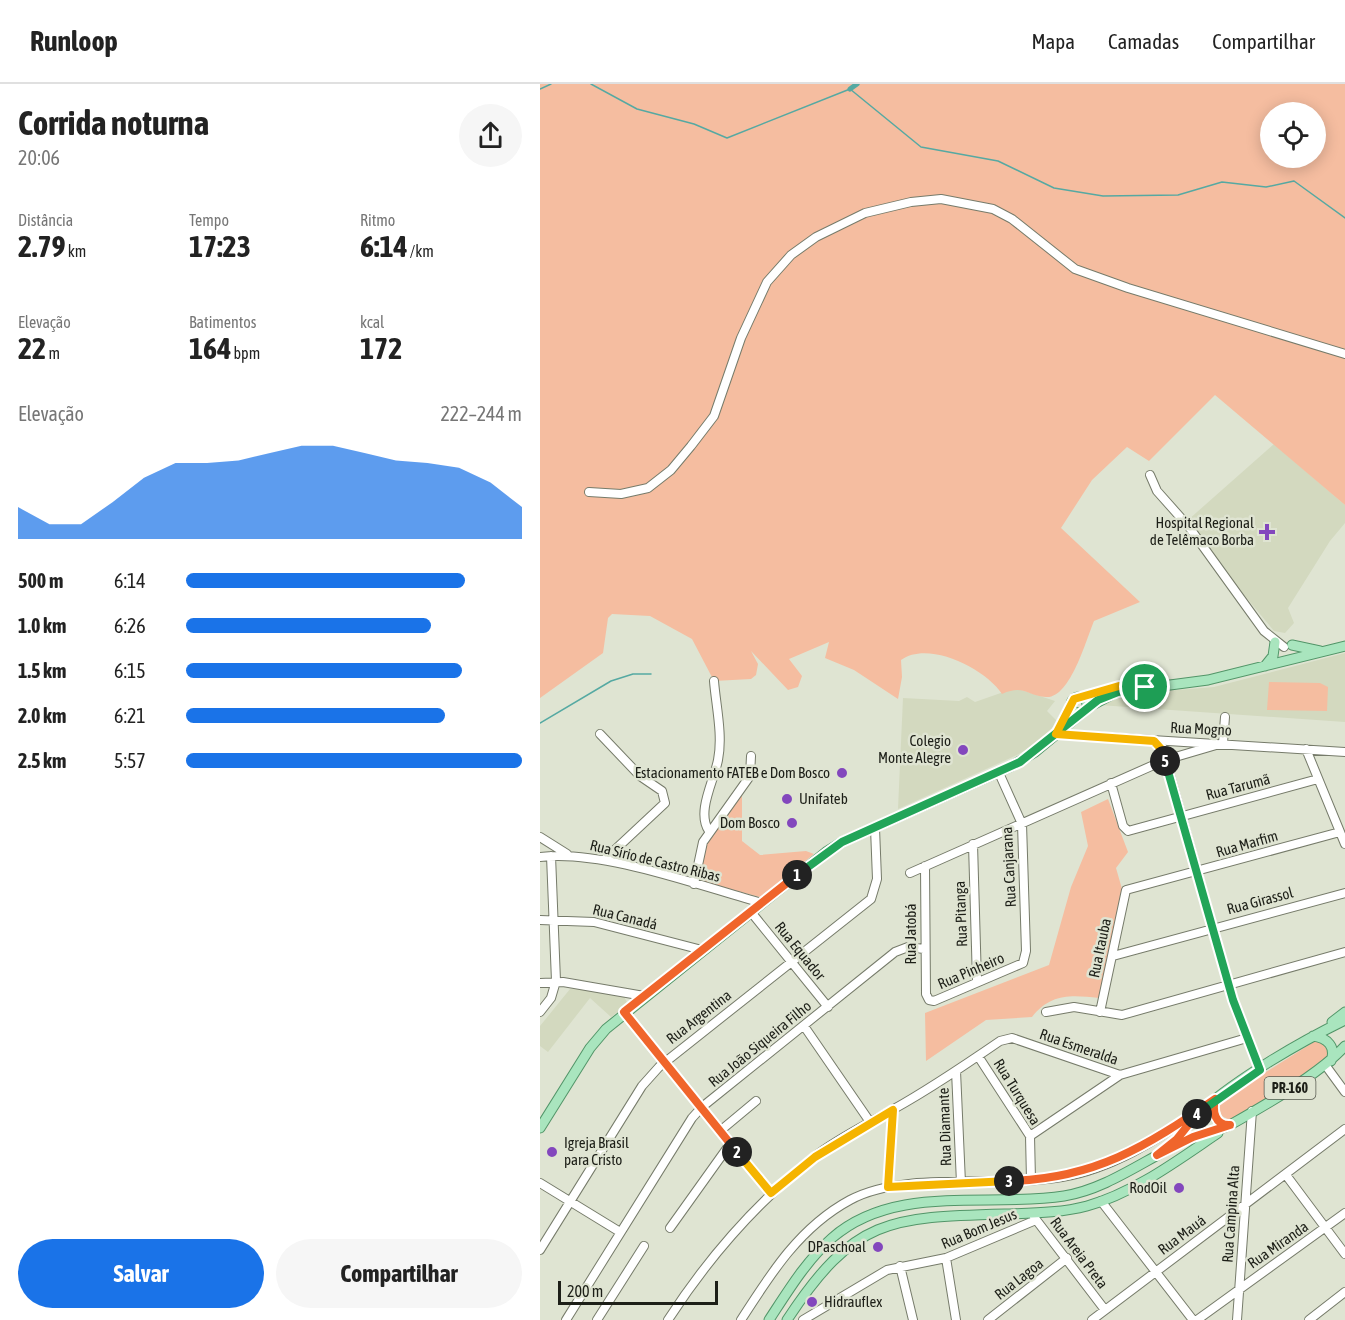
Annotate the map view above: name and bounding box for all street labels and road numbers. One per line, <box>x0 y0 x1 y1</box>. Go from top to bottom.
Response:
street label: Rua Mogno <box>1170 718 1232 739</box>
street label: Rua Tarumã <box>1204 770 1272 803</box>
street label: Rua Canjarana <box>998 826 1019 908</box>
street label: Rua Marfim <box>1214 827 1280 860</box>
street label: Rua Sírio de Castro Ribas <box>588 836 722 885</box>
street label: Rua Pitanga <box>951 881 970 947</box>
street label: Rua Girassol <box>1225 884 1295 918</box>
street label: Rua Canadá <box>591 900 659 933</box>
street label: Rua Jatobá <box>902 904 919 964</box>
street label: Rua Itauba <box>1085 917 1114 979</box>
street label: Rua Equador <box>772 918 829 984</box>
street label: Rua Pinheiro <box>935 949 1007 992</box>
street label: Rua Argentina <box>663 986 734 1047</box>
street label: Rua João Siqueira Filho <box>705 997 814 1090</box>
street label: Rua Esmeralda <box>1038 1025 1121 1068</box>
street label: Rua Turquesa <box>990 1056 1044 1128</box>
road number: PR-160 <box>1264 1077 1316 1099</box>
street label: Rua Diamante <box>935 1087 954 1167</box>
street label: Rua Campina Alta <box>1219 1165 1242 1263</box>
street label: Rua Bom Jesus <box>939 1205 1019 1252</box>
street label: Rua Mauá <box>1155 1211 1209 1258</box>
street label: Rua Areia Preta <box>1047 1214 1112 1292</box>
street label: Rua Miranda <box>1244 1218 1311 1272</box>
street label: Rua Lagoa <box>991 1254 1046 1303</box>

